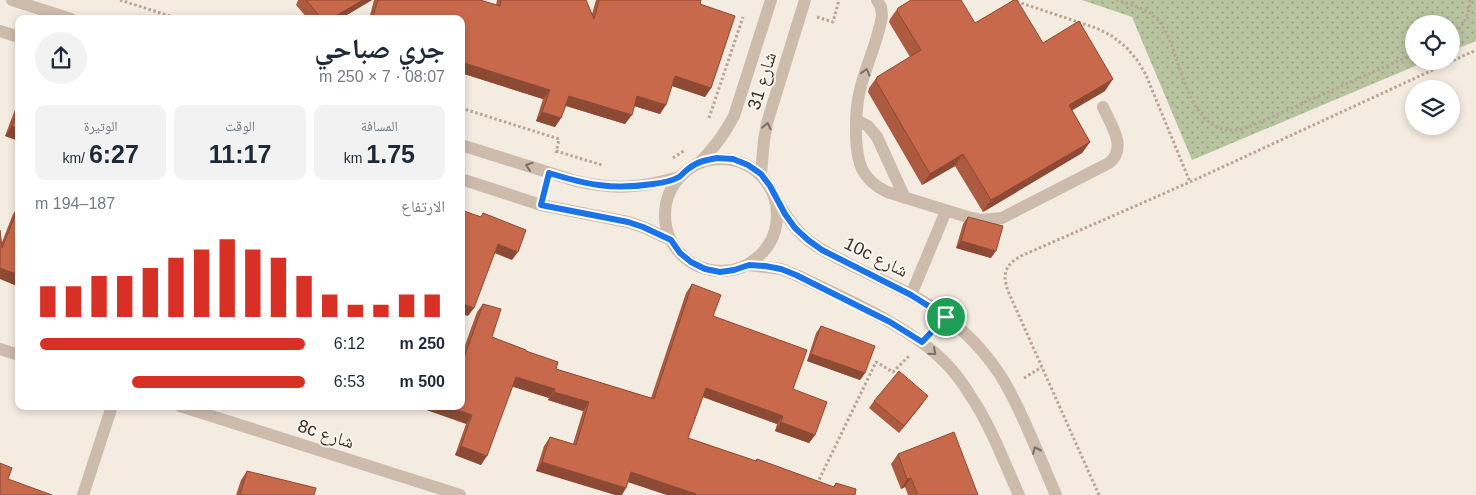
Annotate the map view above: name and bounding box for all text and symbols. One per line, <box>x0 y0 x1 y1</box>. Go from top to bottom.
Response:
map controls <box>1405 15 1460 135</box>
button: locate <box>1405 15 1460 70</box>
button: share <box>35 32 87 84</box>
text: جري صباحي <box>314 33 445 64</box>
street label: شارع 31 <box>744 50 781 113</box>
text: 08:07 · 7 × 250 m <box>319 68 445 85</box>
one-way arrow <box>860 69 870 77</box>
button: layers <box>1405 80 1460 135</box>
text: الوتيرة <box>84 118 118 134</box>
text: الوقت <box>225 118 255 134</box>
text: المسافة <box>361 118 398 134</box>
one-way arrow <box>761 121 771 130</box>
text: 6:27 <box>89 140 139 168</box>
text: 11:17 <box>209 140 271 168</box>
text: 1.75 <box>366 140 415 168</box>
text: /km <box>62 150 89 166</box>
text: km <box>344 150 366 166</box>
one-way arrow <box>525 162 534 172</box>
text: 187–194 m <box>35 195 115 212</box>
text: الارتفاع <box>401 198 445 215</box>
street label: 10c شارع <box>841 233 911 282</box>
pin <box>925 296 967 338</box>
icon: arrive <box>932 303 960 331</box>
text: 6:12 <box>334 335 365 352</box>
text: 250 m <box>400 335 445 352</box>
one-way arrow <box>927 346 936 355</box>
text: 6:53 <box>334 373 365 390</box>
text: 500 m <box>400 373 445 390</box>
street label: 8c شارع <box>295 415 357 453</box>
one-way arrow <box>1032 446 1043 455</box>

